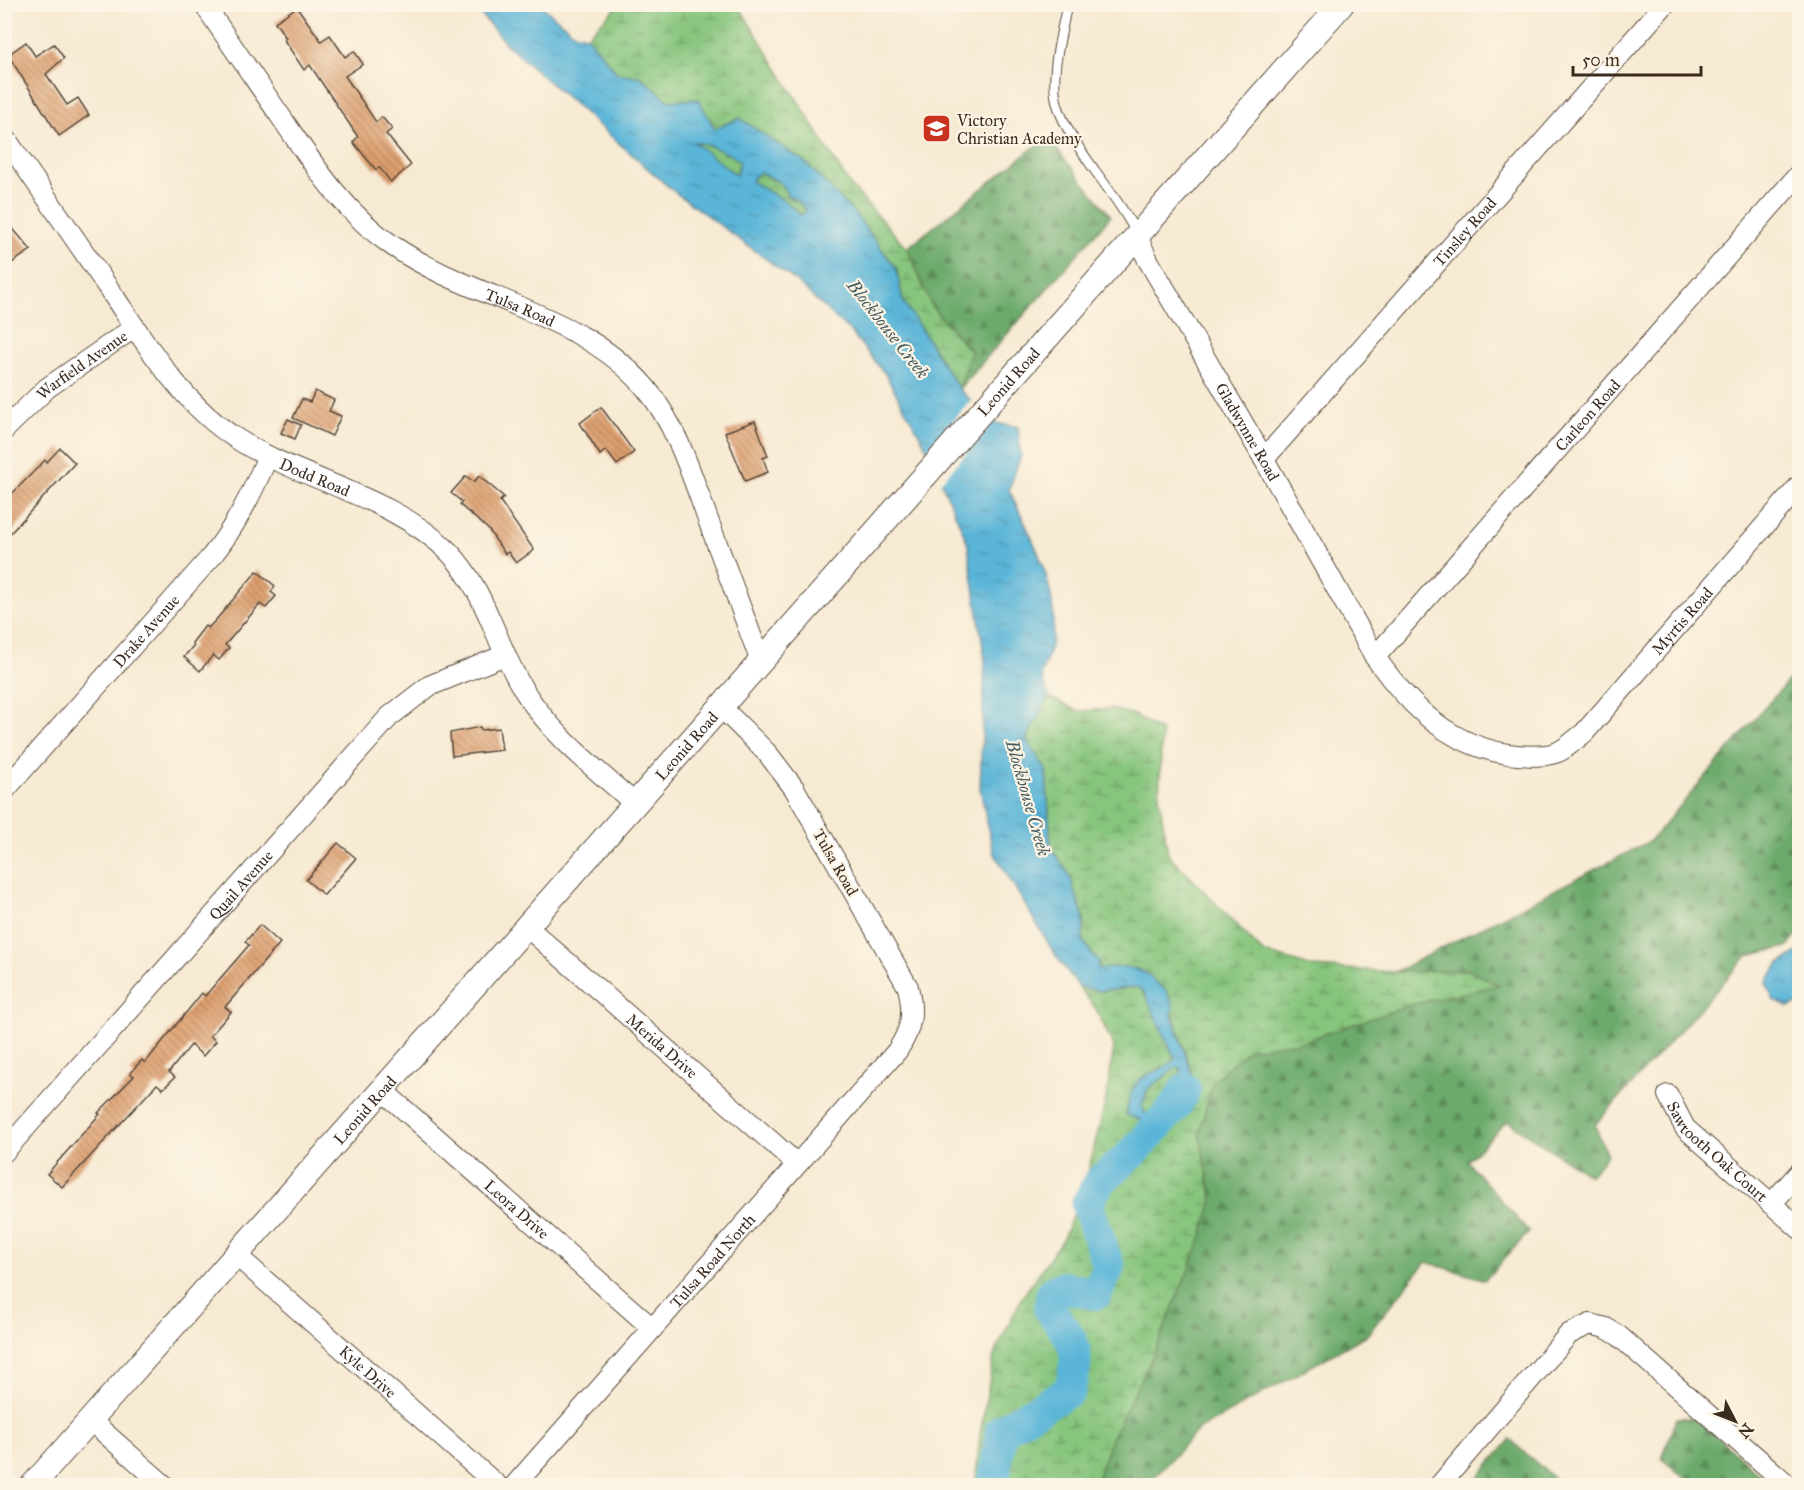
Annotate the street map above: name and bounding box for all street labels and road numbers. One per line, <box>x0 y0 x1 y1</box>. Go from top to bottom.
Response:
street label: Tinsley Road <box>1429 194 1500 270</box>
street label: Tulsa Road <box>482 284 558 331</box>
street label: Warfield Avenue <box>32 326 131 403</box>
street label: Leonid Road <box>973 344 1044 420</box>
street label: Carleon Road <box>1551 376 1624 455</box>
street label: Gladwynne Road <box>1212 379 1283 484</box>
street label: Dodd Road <box>277 454 353 501</box>
street label: Myrtis Road <box>1648 583 1717 659</box>
street label: Drake Avenue <box>109 590 184 671</box>
street label: Leonid Road <box>651 708 722 784</box>
street label: Tulsa Road <box>809 826 862 899</box>
street label: Quail Avenue <box>205 846 277 924</box>
street label: Merida Drive <box>622 1010 702 1083</box>
street label: Leonid Road <box>329 1072 400 1148</box>
street label: Sawtooth Oak Court <box>1663 1098 1771 1206</box>
street label: Leora Drive <box>480 1176 553 1243</box>
street label: Tulsa Road North <box>666 1210 759 1312</box>
street label: Kyle Drive <box>335 1342 400 1402</box>

